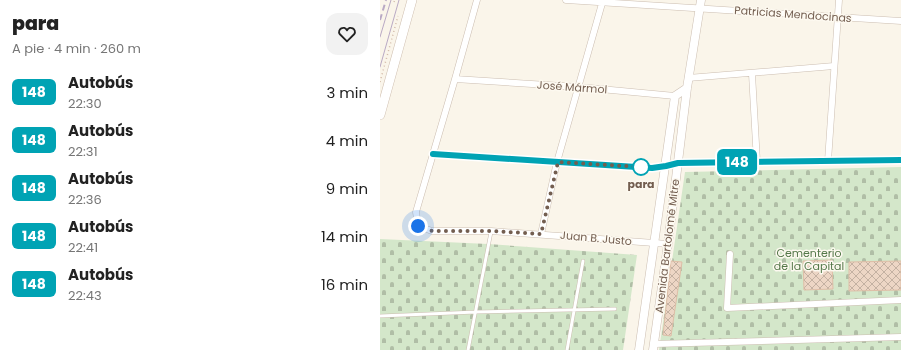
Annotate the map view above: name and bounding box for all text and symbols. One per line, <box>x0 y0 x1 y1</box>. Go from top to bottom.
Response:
street label: Patricias Mendocinas <box>734 2 852 26</box>
text: para <box>12 10 59 37</box>
button: heart <box>326 13 368 55</box>
text: A pie · 4 min · 260 m <box>12 39 141 58</box>
text: Autobús <box>68 72 133 93</box>
street label: José Mármol <box>536 77 608 97</box>
text: 148 <box>22 82 46 102</box>
text: 3 min <box>326 82 368 103</box>
text: 22:30 <box>68 94 102 113</box>
text: Autobús <box>68 120 133 141</box>
text: 148 <box>22 130 46 150</box>
text: 4 min <box>326 130 368 151</box>
text: 22:31 <box>68 142 98 161</box>
line badge: 148 <box>714 149 760 175</box>
text: 148 <box>725 152 749 172</box>
marker: para <box>632 158 650 176</box>
text: Autobús <box>68 168 133 189</box>
place label: para <box>627 176 655 192</box>
text: 148 <box>22 178 46 198</box>
text: 9 min <box>326 178 368 199</box>
street label: Avenida Bartolomé Mitre <box>651 178 683 314</box>
text: 22:36 <box>68 190 102 209</box>
text: Autobús <box>68 216 133 237</box>
your location <box>408 216 428 236</box>
text: 148 <box>22 226 46 246</box>
text: 14 min <box>321 226 368 247</box>
street label: Juan B. Justo <box>559 227 633 249</box>
text: 22:41 <box>68 238 98 257</box>
park label: Cementerio de la Capital <box>774 245 844 274</box>
text: Autobús <box>68 264 133 285</box>
text: 148 <box>22 274 46 294</box>
text: 16 min <box>321 274 368 295</box>
text: 22:43 <box>68 286 102 305</box>

